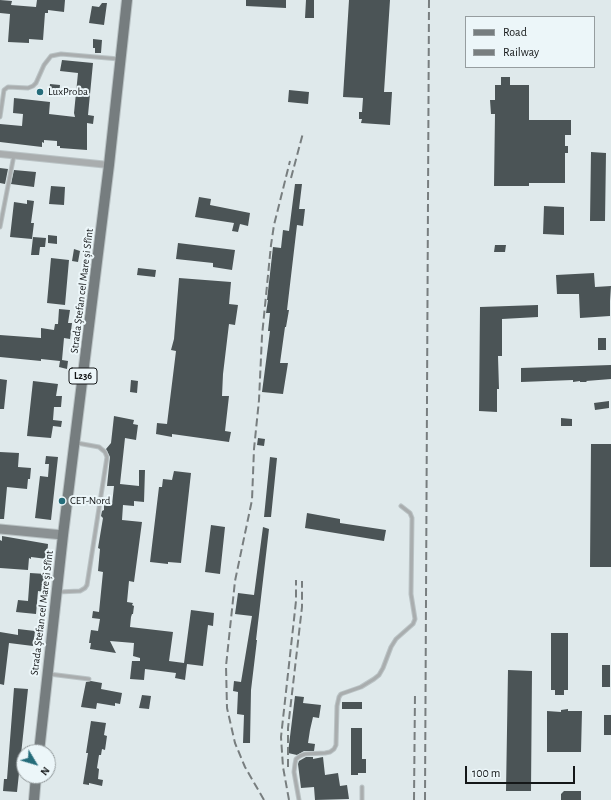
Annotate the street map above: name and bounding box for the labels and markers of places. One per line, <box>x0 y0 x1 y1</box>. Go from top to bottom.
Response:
place label: LuxProba <box>48 85 88 99</box>
marker: LuxProba <box>35 87 45 97</box>
place label: CET-Nord <box>70 494 111 508</box>
marker: CET-Nord <box>57 496 67 506</box>

